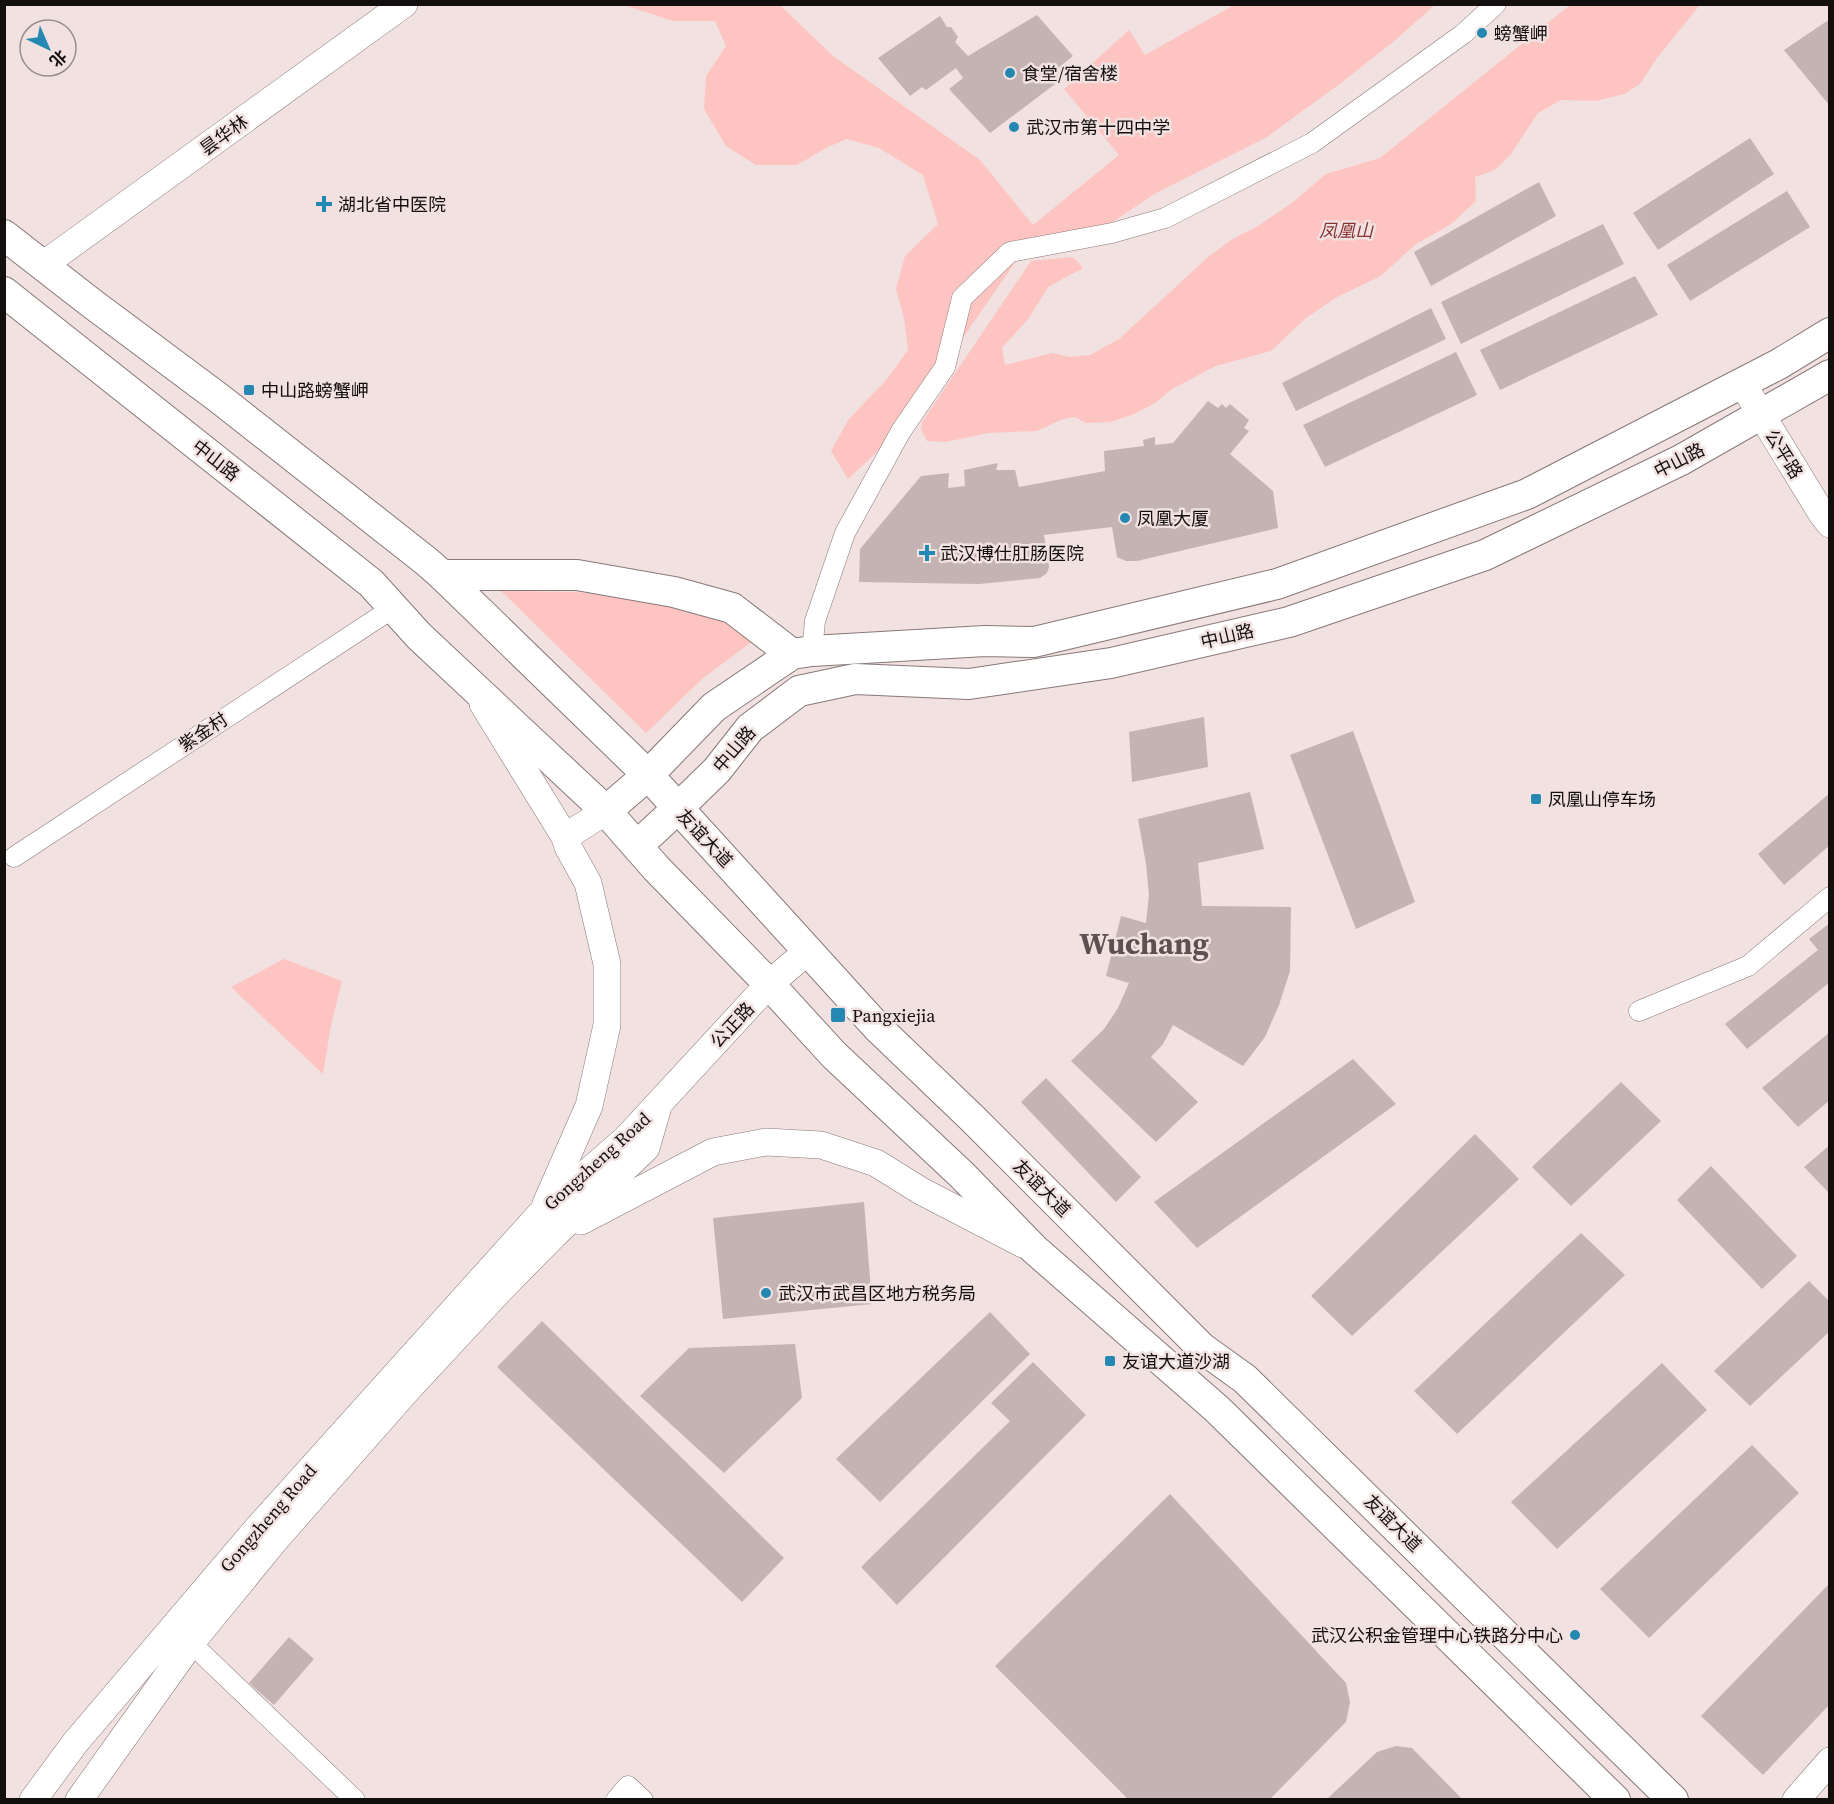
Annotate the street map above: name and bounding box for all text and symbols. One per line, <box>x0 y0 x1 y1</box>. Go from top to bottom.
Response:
north arrow <box>18 18 78 78</box>
place label: 螃蟹岬 <box>1494 21 1548 46</box>
marker: 螃蟹岬 <box>1475 26 1489 40</box>
text: 北 <box>45 45 72 72</box>
place label: 食堂/宿舍楼 <box>1022 61 1118 86</box>
marker: 食堂/宿舍楼 <box>1003 66 1017 80</box>
street label: 昙华林 <box>195 109 253 161</box>
place label: 武汉市第十四中学 <box>1026 115 1170 140</box>
marker: 武汉市第十四中学 <box>1007 120 1021 134</box>
place label: 湖北省中医院 <box>338 192 446 217</box>
marker: 湖北省中医院 <box>315 195 333 213</box>
park label: 凤凰山 <box>1319 218 1374 243</box>
place label: 中山路螃蟹岬 <box>261 378 369 403</box>
marker: 中山路螃蟹岬 <box>242 383 256 397</box>
street label: 公平路 <box>1759 424 1809 484</box>
street label: 中山路 <box>187 434 245 486</box>
street label: 中山路 <box>1649 437 1709 483</box>
place label: 凤凰大厦 <box>1137 506 1209 531</box>
marker: 凤凰大厦 <box>1118 511 1132 525</box>
place label: 武汉博仕肛肠医院 <box>940 541 1084 566</box>
marker: 武汉博仕肛肠医院 <box>918 544 936 562</box>
street label: 中山路 <box>1198 618 1256 654</box>
street label: 紫金村 <box>174 707 232 757</box>
street label: 中山路 <box>707 720 761 778</box>
place label: 凤凰山停车场 <box>1548 787 1656 812</box>
marker: 凤凰山停车场 <box>1529 792 1543 806</box>
street label: 友谊大道 <box>671 803 739 873</box>
district label: Wuchang <box>1079 923 1209 964</box>
street label: 公正路 <box>704 997 760 1053</box>
place label: Pangxiejia <box>852 1003 936 1028</box>
marker: Pangxiejia <box>829 1006 847 1024</box>
street label: Gongzheng Road <box>538 1106 656 1216</box>
street label: 友谊大道 <box>1008 1154 1076 1222</box>
place label: 武汉市武昌区地方税务局 <box>778 1281 976 1306</box>
marker: 武汉市武昌区地方税务局 <box>759 1286 773 1300</box>
place label: 友谊大道沙湖 <box>1122 1349 1230 1374</box>
marker: 友谊大道沙湖 <box>1103 1354 1117 1368</box>
street label: Gongzheng Road <box>214 1459 322 1577</box>
street label: 友谊大道 <box>1359 1489 1427 1557</box>
place label: 武汉公积金管理中心铁路分中心 <box>1311 1623 1563 1648</box>
marker: 武汉公积金管理中心铁路分中心 <box>1568 1628 1582 1642</box>

